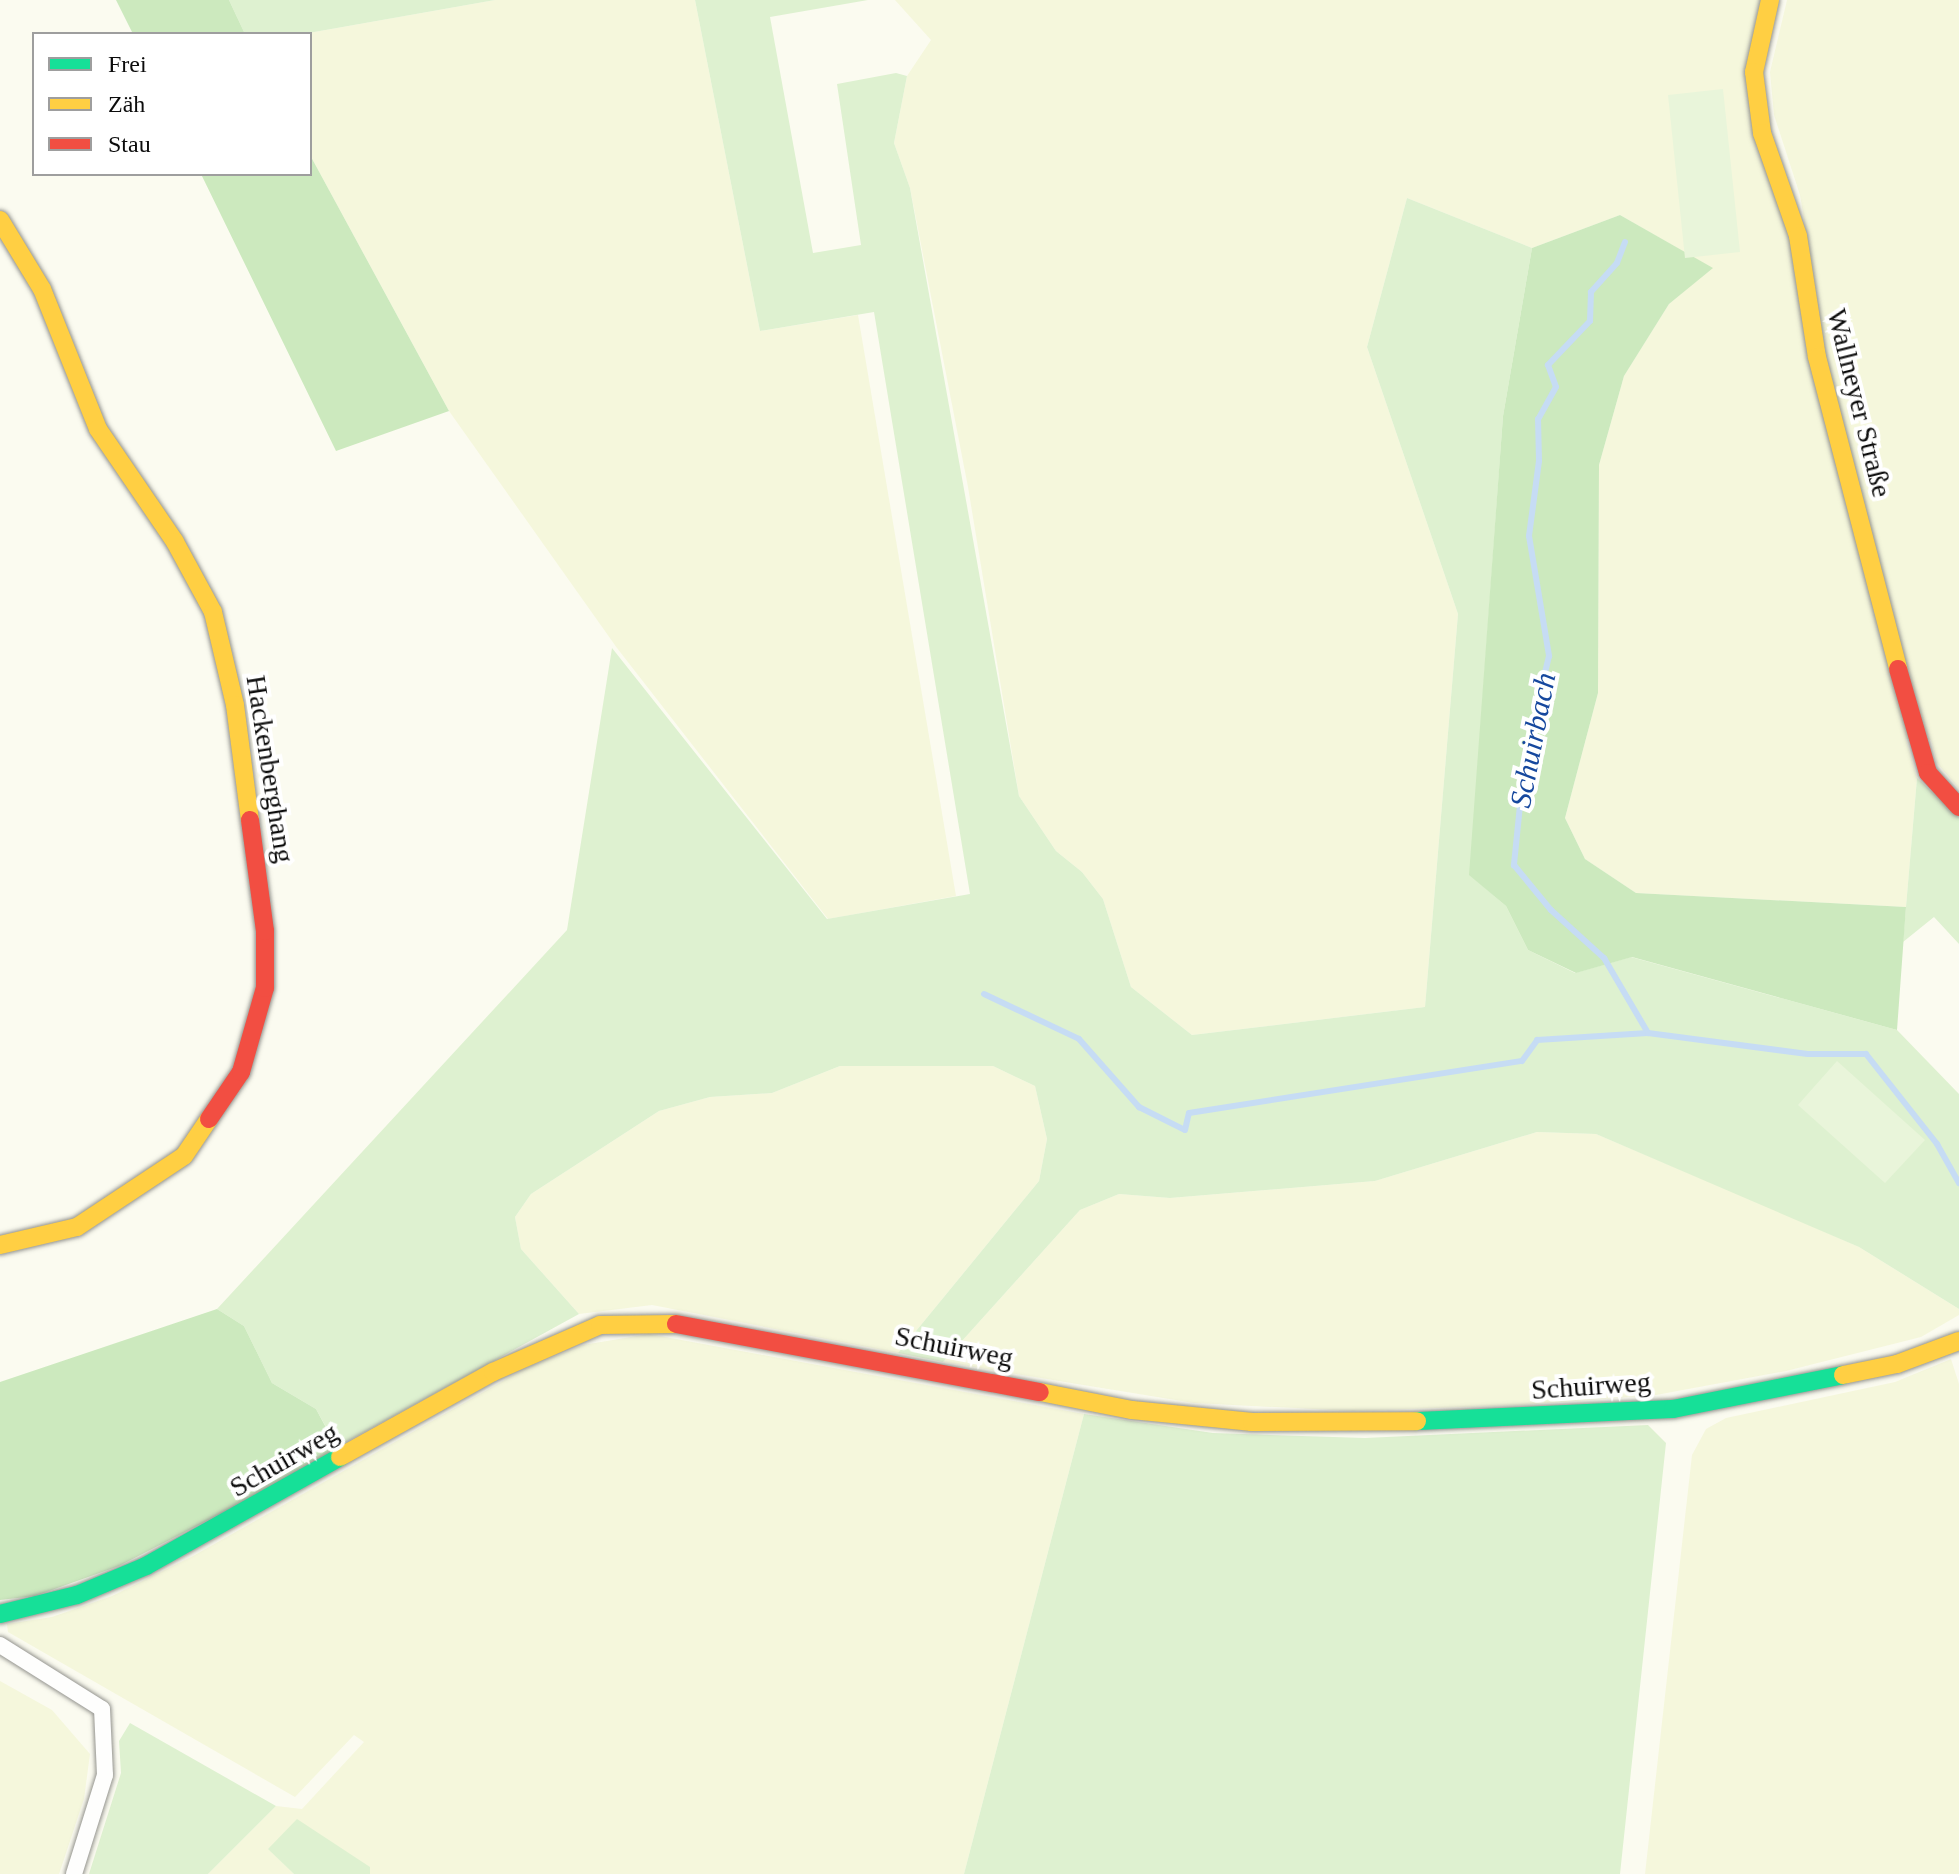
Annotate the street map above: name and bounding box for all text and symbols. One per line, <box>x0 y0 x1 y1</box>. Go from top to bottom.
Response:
legend <box>32 32 312 176</box>
text: Frei <box>108 51 147 77</box>
text: Zäh <box>108 91 145 117</box>
text: Stau <box>108 131 151 157</box>
street label: Wallneyer Straße <box>1819 305 1899 501</box>
water label: Schuirbach <box>1502 670 1564 810</box>
street label: Hackenberghang <box>239 673 301 865</box>
street label: Schuirweg <box>892 1319 1016 1375</box>
street label: Schuirweg <box>1530 1365 1652 1407</box>
street label: Schuirweg <box>224 1416 344 1504</box>

